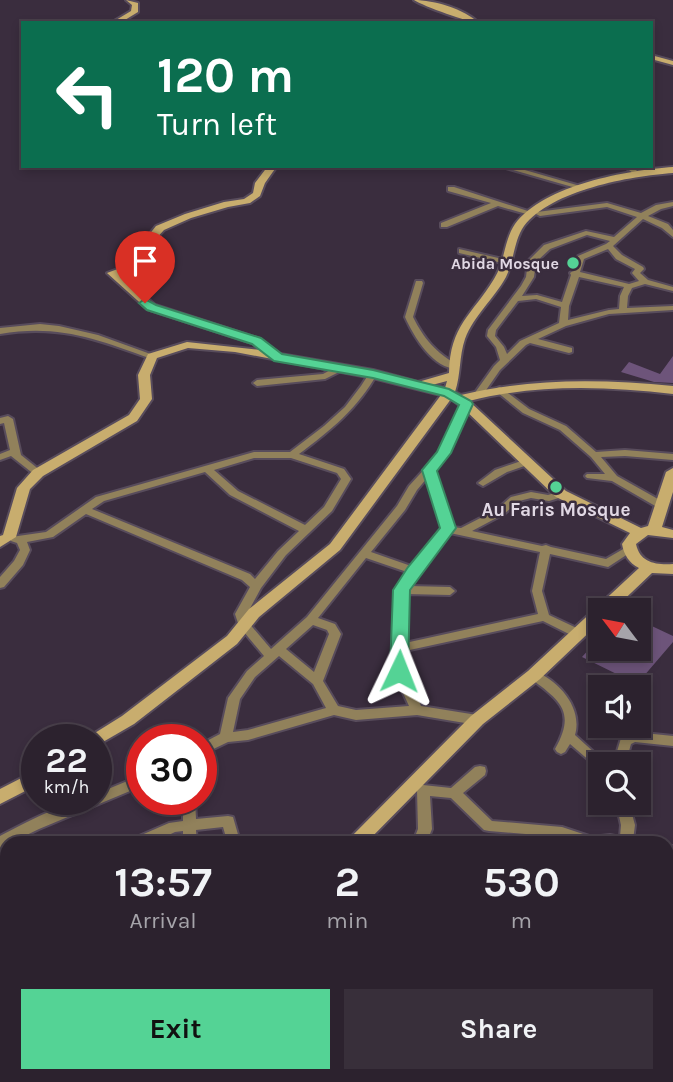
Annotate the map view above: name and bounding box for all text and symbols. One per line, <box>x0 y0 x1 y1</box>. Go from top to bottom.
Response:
text: 120 m <box>157 47 294 104</box>
icon: left <box>42 49 133 140</box>
text: Turn left <box>157 106 277 143</box>
pin <box>115 231 175 303</box>
icon: arrive <box>126 242 164 280</box>
place label: Abida Mosque <box>451 254 559 273</box>
marker: Abida Mosque <box>565 255 581 271</box>
marker: Au Faris Mosque <box>548 479 564 495</box>
place label: Au Faris Mosque <box>481 499 631 521</box>
north arrow <box>588 598 651 662</box>
map controls <box>588 598 651 815</box>
position arrow <box>362 634 436 708</box>
button: sound <box>588 675 651 738</box>
speed limit sign: 30 <box>126 724 217 815</box>
text: 22 <box>45 740 88 781</box>
button: search <box>588 752 651 815</box>
text: km/h <box>44 776 89 798</box>
text: 13:57 <box>114 857 212 907</box>
text: 2 <box>335 857 360 907</box>
text: 530 <box>483 857 560 907</box>
text: Arrival <box>129 907 197 934</box>
text: min <box>326 907 368 934</box>
text: m <box>510 907 532 934</box>
button: Exit <box>21 989 330 1069</box>
button: Share <box>344 989 653 1069</box>

